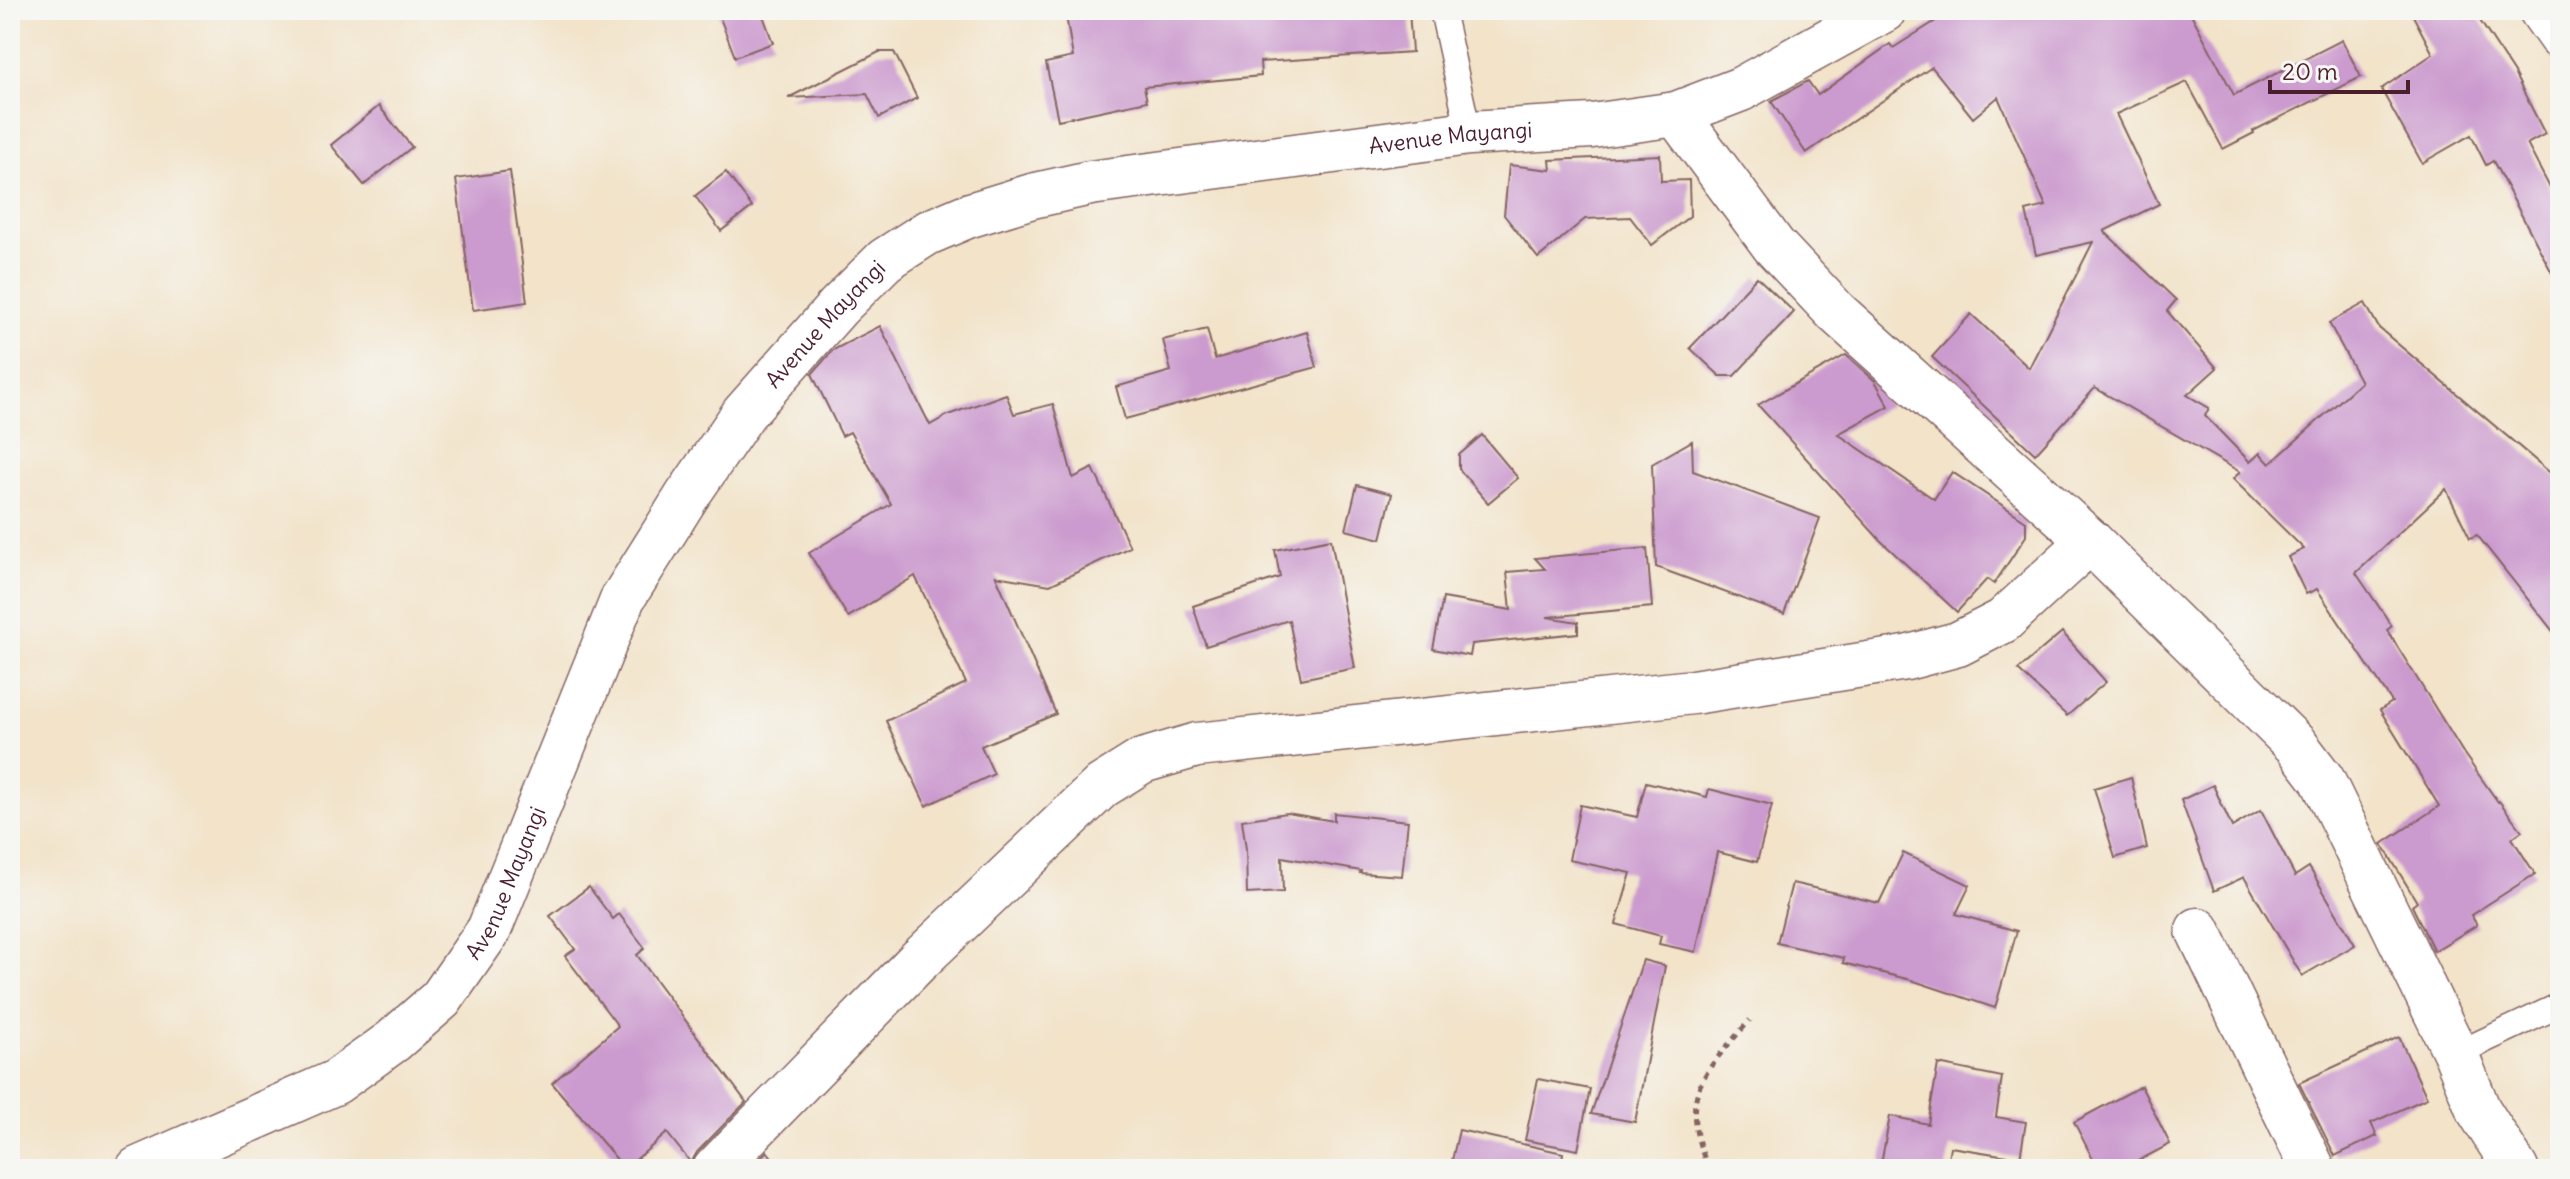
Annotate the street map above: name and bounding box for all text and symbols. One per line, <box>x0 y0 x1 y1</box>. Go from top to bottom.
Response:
scale bar <box>2270 44 2408 94</box>
text: 20 m <box>2282 56 2338 86</box>
street label: Avenue Mayangi <box>1367 115 1533 160</box>
street label: Avenue Mayangi <box>759 254 891 394</box>
street label: Avenue Mayangi <box>459 803 551 965</box>

